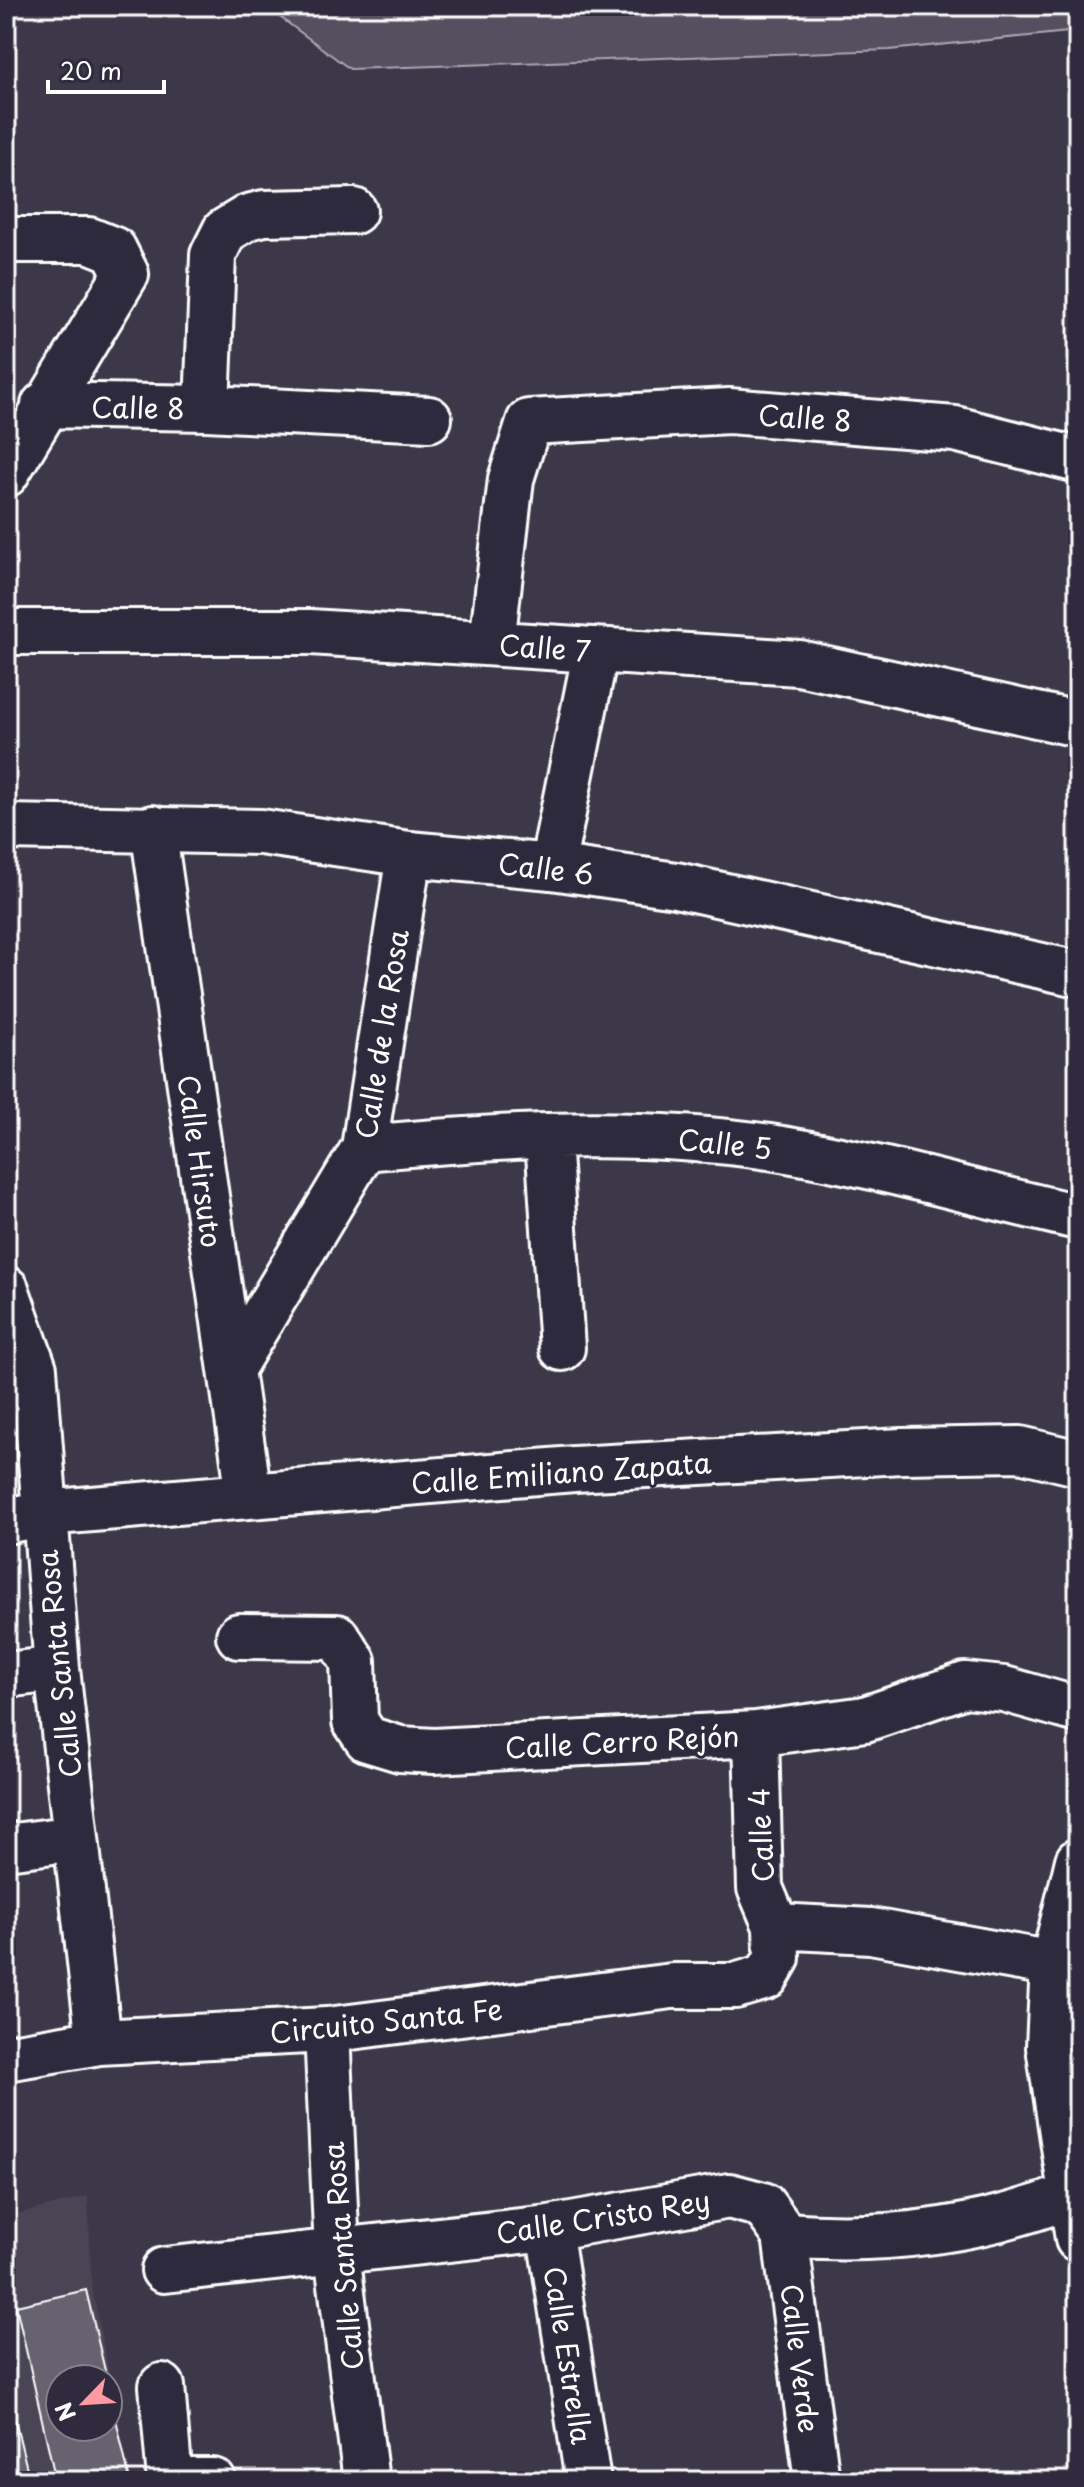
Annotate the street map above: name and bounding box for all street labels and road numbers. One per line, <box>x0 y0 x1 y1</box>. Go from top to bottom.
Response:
street label: Calle 8 <box>91 385 185 429</box>
street label: Calle 8 <box>757 392 853 442</box>
street label: Calle 7 <box>498 622 592 672</box>
street label: Calle 6 <box>496 841 596 895</box>
street label: Calle de la Rosa <box>343 926 419 1142</box>
street label: Calle Hirsuto <box>168 1072 234 1250</box>
street label: Calle 5 <box>676 1117 774 1169</box>
street label: Calle Emiliano Zapata <box>409 1440 713 1504</box>
street label: Calle Santa Rosa <box>25 1547 91 1780</box>
street label: Calle Cerro Rejón <box>504 1713 740 1769</box>
street label: Calle 4 <box>736 1787 784 1883</box>
street label: Circuito Santa Fe <box>267 1986 505 2054</box>
street label: Calle Santa Rosa <box>311 2140 373 2372</box>
street label: Calle Cristo Rey <box>493 2178 713 2254</box>
street label: Calle Estrella <box>534 2263 604 2448</box>
street label: Calle Verde <box>771 2281 831 2435</box>

